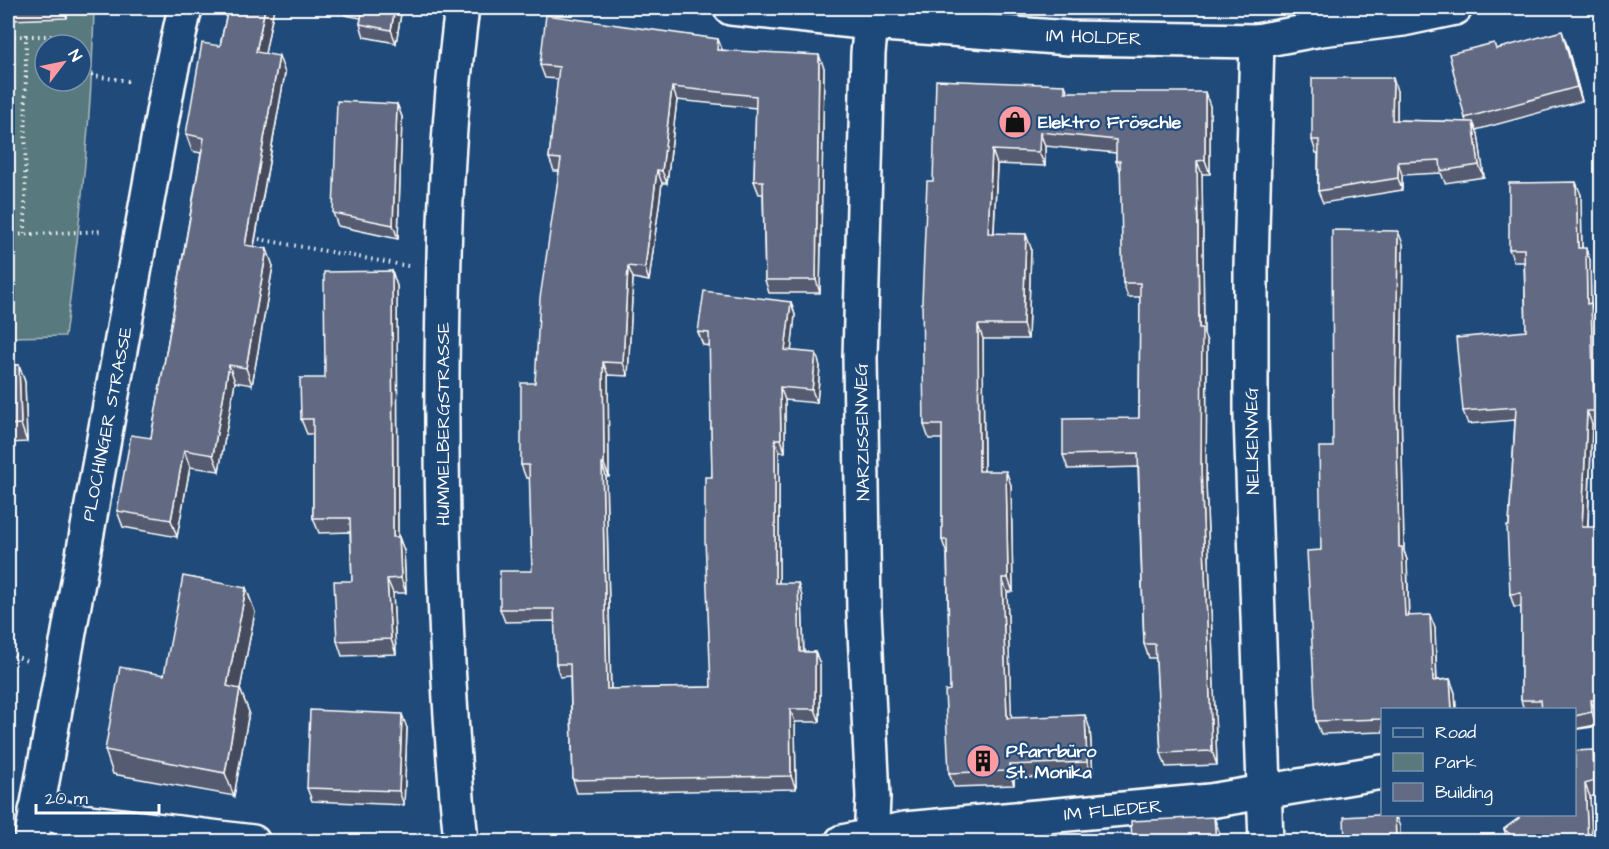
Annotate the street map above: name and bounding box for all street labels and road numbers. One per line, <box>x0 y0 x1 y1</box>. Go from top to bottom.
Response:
street label: IM HOLDER <box>1046 23 1142 52</box>
street label: HUMMELBERGSTRASSE <box>431 322 456 526</box>
street label: PLOCHINGER STRASSE <box>76 324 139 524</box>
street label: NARZISSENWEG <box>849 362 876 501</box>
street label: NELKENWEG <box>1239 387 1266 495</box>
street label: IM FLIEDER <box>1063 794 1163 827</box>

